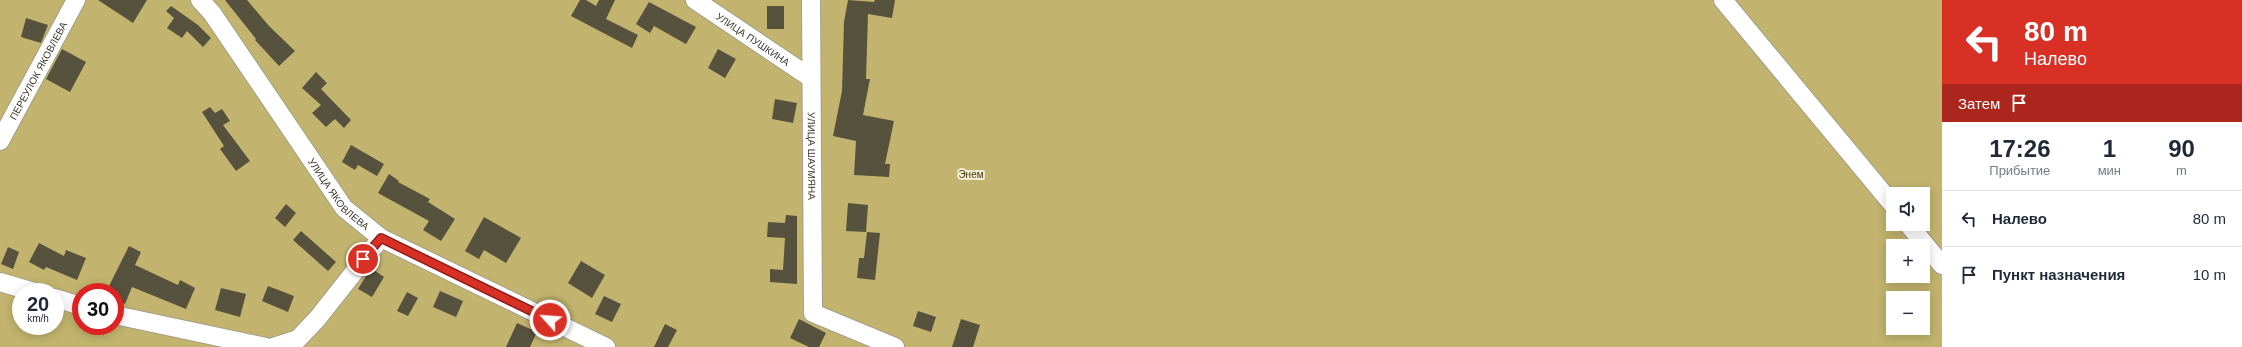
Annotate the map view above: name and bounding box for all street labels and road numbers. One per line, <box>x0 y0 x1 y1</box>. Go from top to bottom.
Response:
street label: УЛИЦА ПУШКИНА <box>714 10 792 68</box>
street label: ПЕРЕУЛОК ЯКОВЛЕВА <box>7 19 69 121</box>
street label: УЛИЦА ШАУМЯНА <box>806 112 818 200</box>
street label: УЛИЦА ЯКОВЛЕВА <box>306 156 372 232</box>

